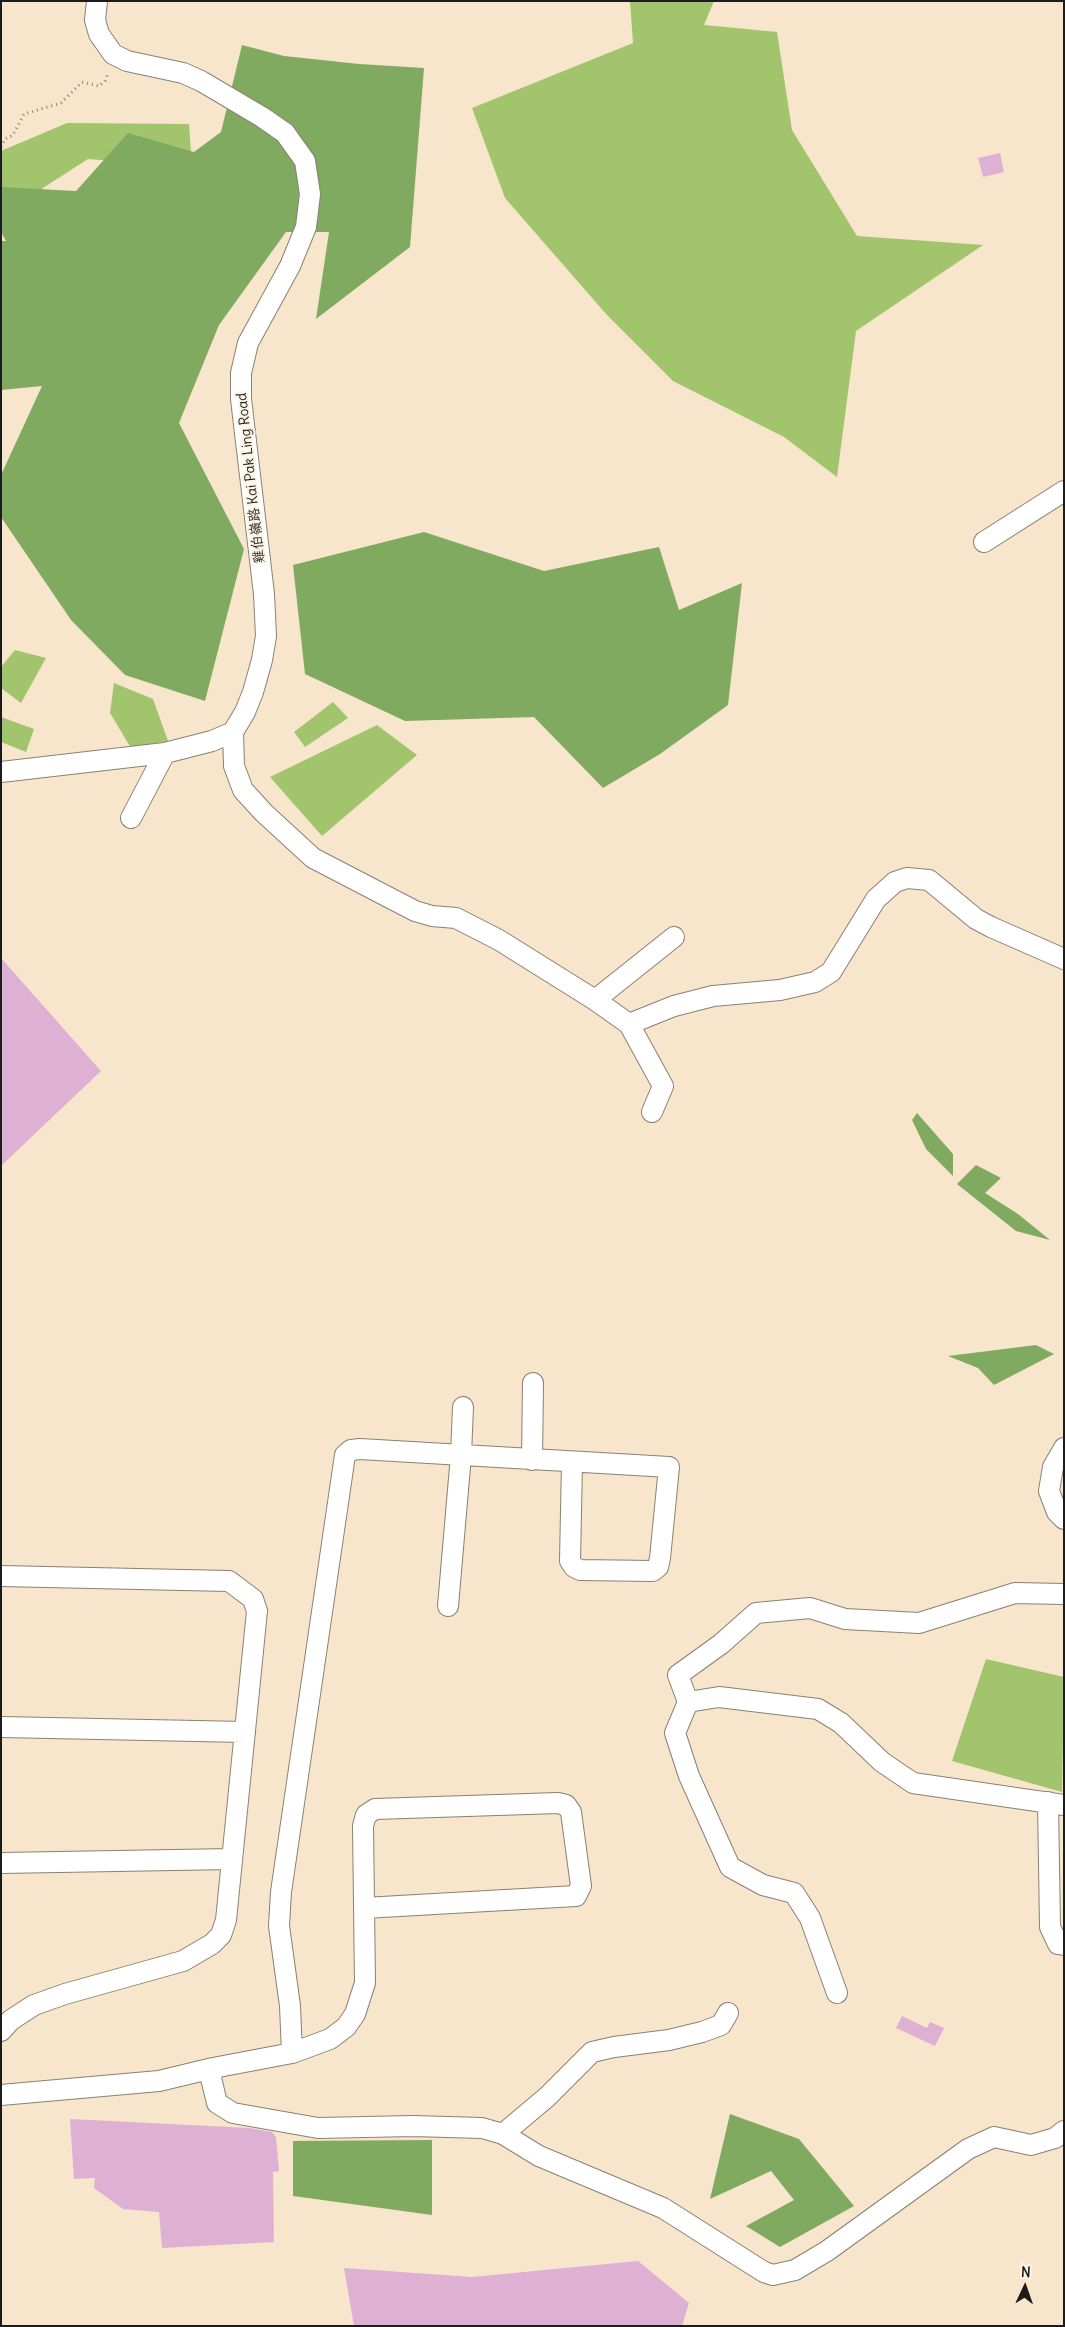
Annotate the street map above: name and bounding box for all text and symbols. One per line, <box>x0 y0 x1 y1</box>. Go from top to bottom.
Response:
street label: 雞伯嶺路 Kai Pak Ling Road <box>234 392 268 564</box>
north arrow <box>1000 2262 1050 2312</box>
text: N <box>1020 2263 1031 2281</box>

